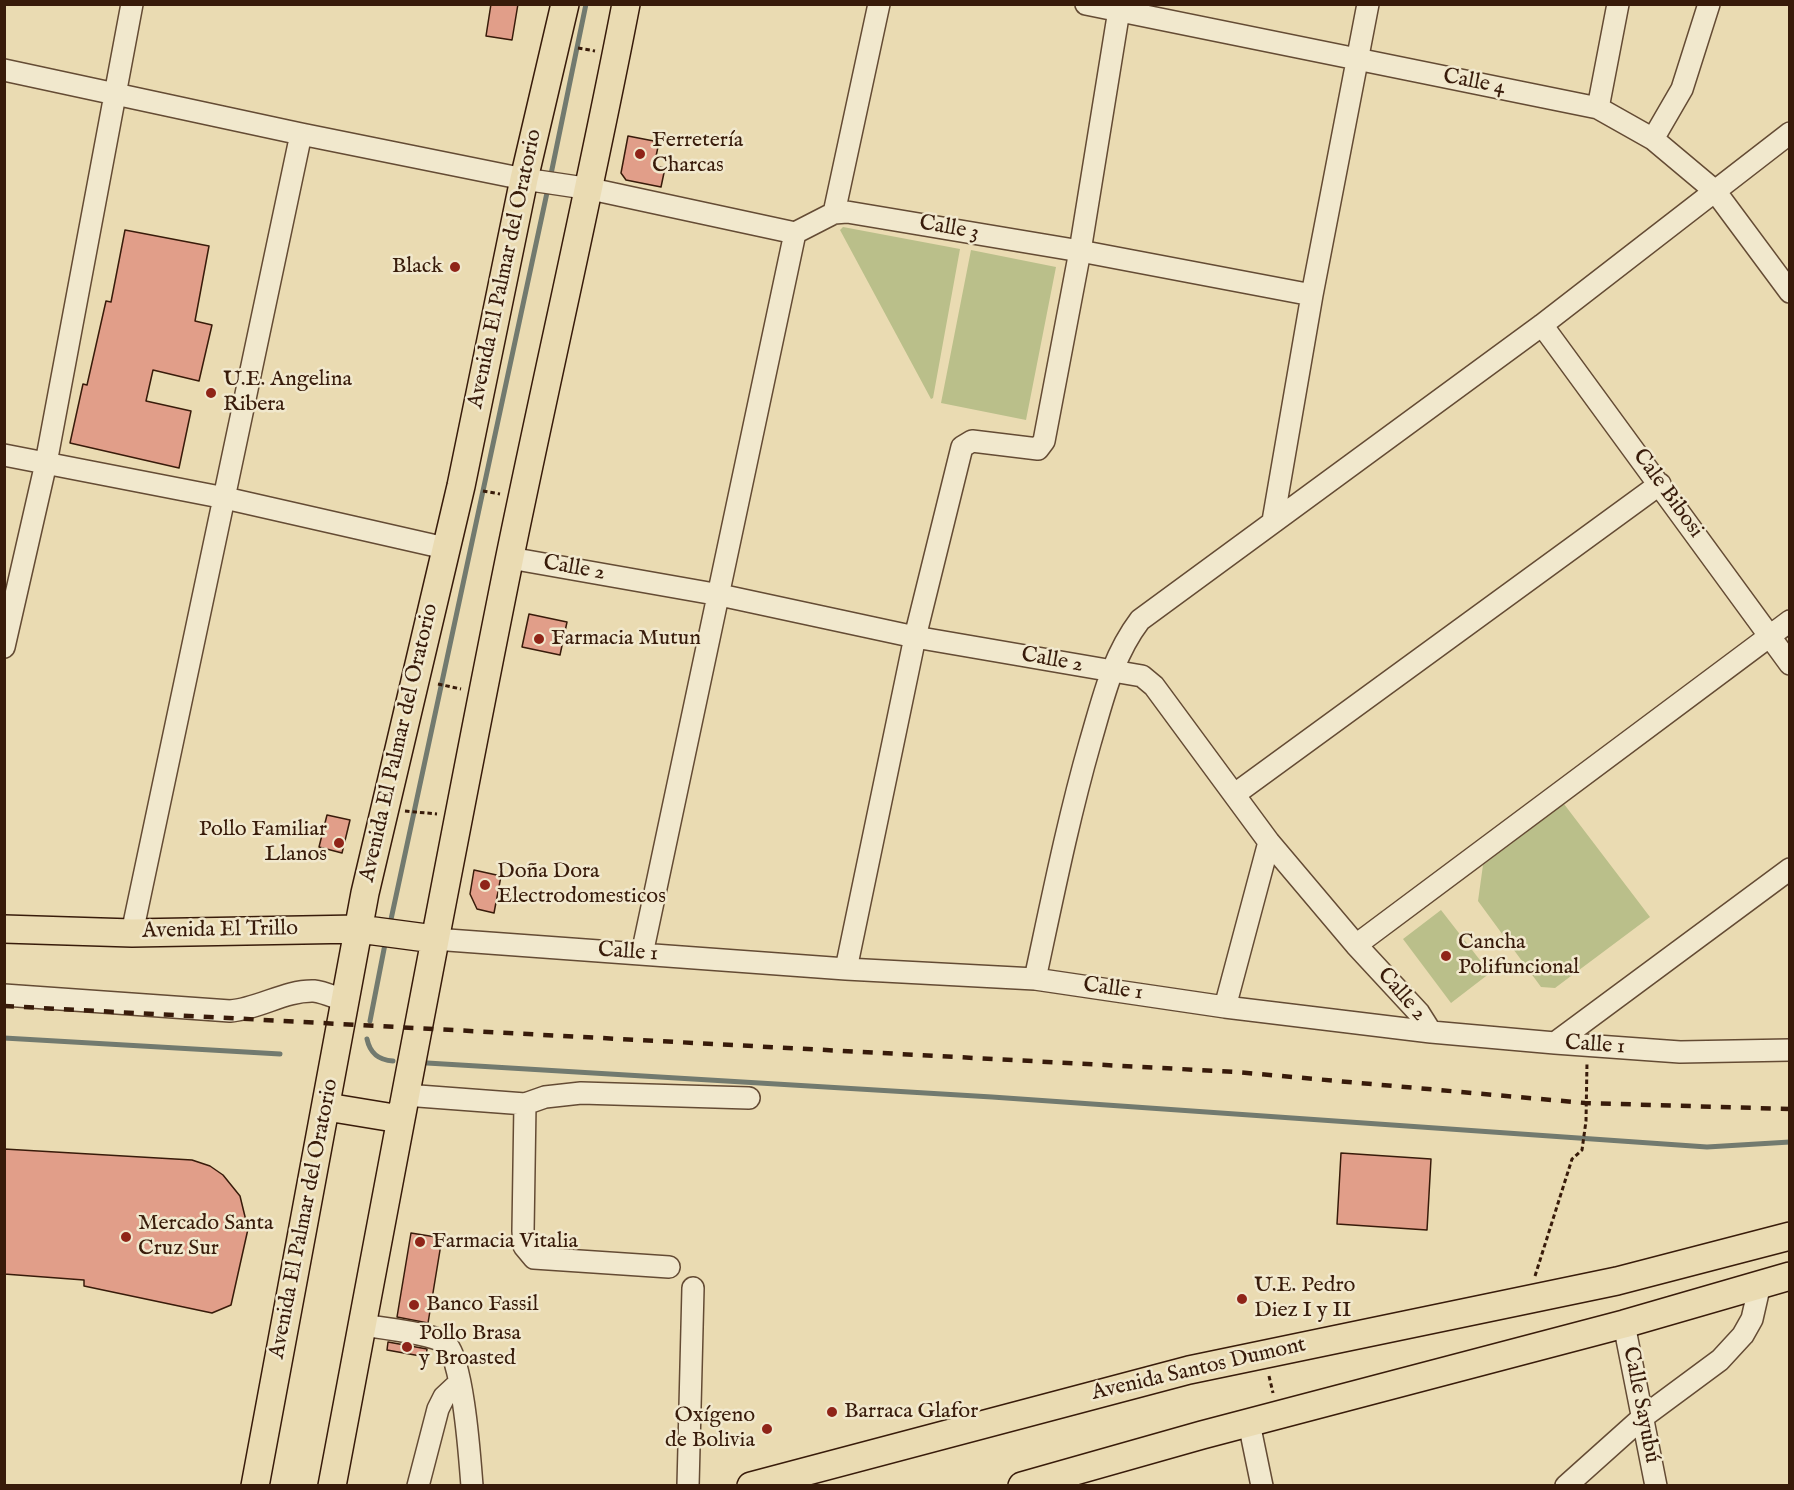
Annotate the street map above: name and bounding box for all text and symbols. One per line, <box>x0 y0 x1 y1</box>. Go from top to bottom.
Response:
street label: Calle 4 <box>1441 64 1507 102</box>
street label: Avenida El Palmar del Oratorio <box>463 127 549 411</box>
place label: Ferretería Charcas <box>652 128 743 180</box>
marker: Ferretería Charcas <box>633 147 647 161</box>
street label: Calle 3 <box>917 211 981 247</box>
place label: Black <box>392 254 443 280</box>
marker: Black <box>448 260 462 274</box>
place label: U.E. Angelina Ribera <box>223 367 352 418</box>
marker: U.E. Angelina Ribera <box>204 386 218 400</box>
street label: Cale Bibosi <box>1626 444 1708 544</box>
street label: Calle 2 <box>541 551 607 587</box>
street label: Avenida El Palmar del Oratorio <box>355 601 445 885</box>
place label: Farmacia Mutun <box>551 626 701 652</box>
marker: Farmacia Mutun <box>532 632 546 646</box>
street label: Calle 2 <box>1019 643 1085 679</box>
place label: Pollo Familiar Llanos <box>199 817 327 868</box>
marker: Pollo Familiar Llanos <box>332 836 346 850</box>
place label: Doña Dora Electrodomesticos <box>497 859 666 910</box>
marker: Doña Dora Electrodomesticos <box>478 878 492 892</box>
street label: Avenida El Trillo <box>142 916 298 946</box>
place label: Cancha Polifuncional <box>1458 930 1579 981</box>
street label: Calle 1 <box>597 938 659 968</box>
marker: Cancha Polifuncional <box>1439 949 1453 963</box>
street label: Calle 2 <box>1371 963 1431 1027</box>
street label: Calle 1 <box>1081 973 1145 1007</box>
street label: Calle 1 <box>1564 1031 1626 1061</box>
street label: Avenida El Palmar del Oratorio <box>265 1077 345 1361</box>
place label: Mercado Santa Cruz Sur <box>138 1211 274 1262</box>
place label: Farmacia Vitalia <box>432 1229 578 1255</box>
marker: Mercado Santa Cruz Sur <box>119 1230 133 1244</box>
marker: Farmacia Vitalia <box>413 1235 427 1249</box>
place label: U.E. Pedro Diez I y II <box>1254 1273 1355 1324</box>
place label: Banco Fassil <box>426 1292 538 1318</box>
marker: U.E. Pedro Diez I y II <box>1235 1292 1249 1306</box>
marker: Banco Fassil <box>407 1298 421 1312</box>
place label: Pollo Brasa y Broasted <box>419 1321 521 1372</box>
street label: Avenida Santos Dumont <box>1089 1333 1309 1407</box>
marker: Pollo Brasa y Broasted <box>400 1340 414 1354</box>
street label: Calle Sayubú <box>1616 1345 1664 1465</box>
place label: Barraca Glafor <box>844 1399 978 1425</box>
place label: Oxígeno de Bolivia <box>665 1403 755 1454</box>
marker: Barraca Glafor <box>825 1405 839 1419</box>
marker: Oxígeno de Bolivia <box>760 1422 774 1436</box>

